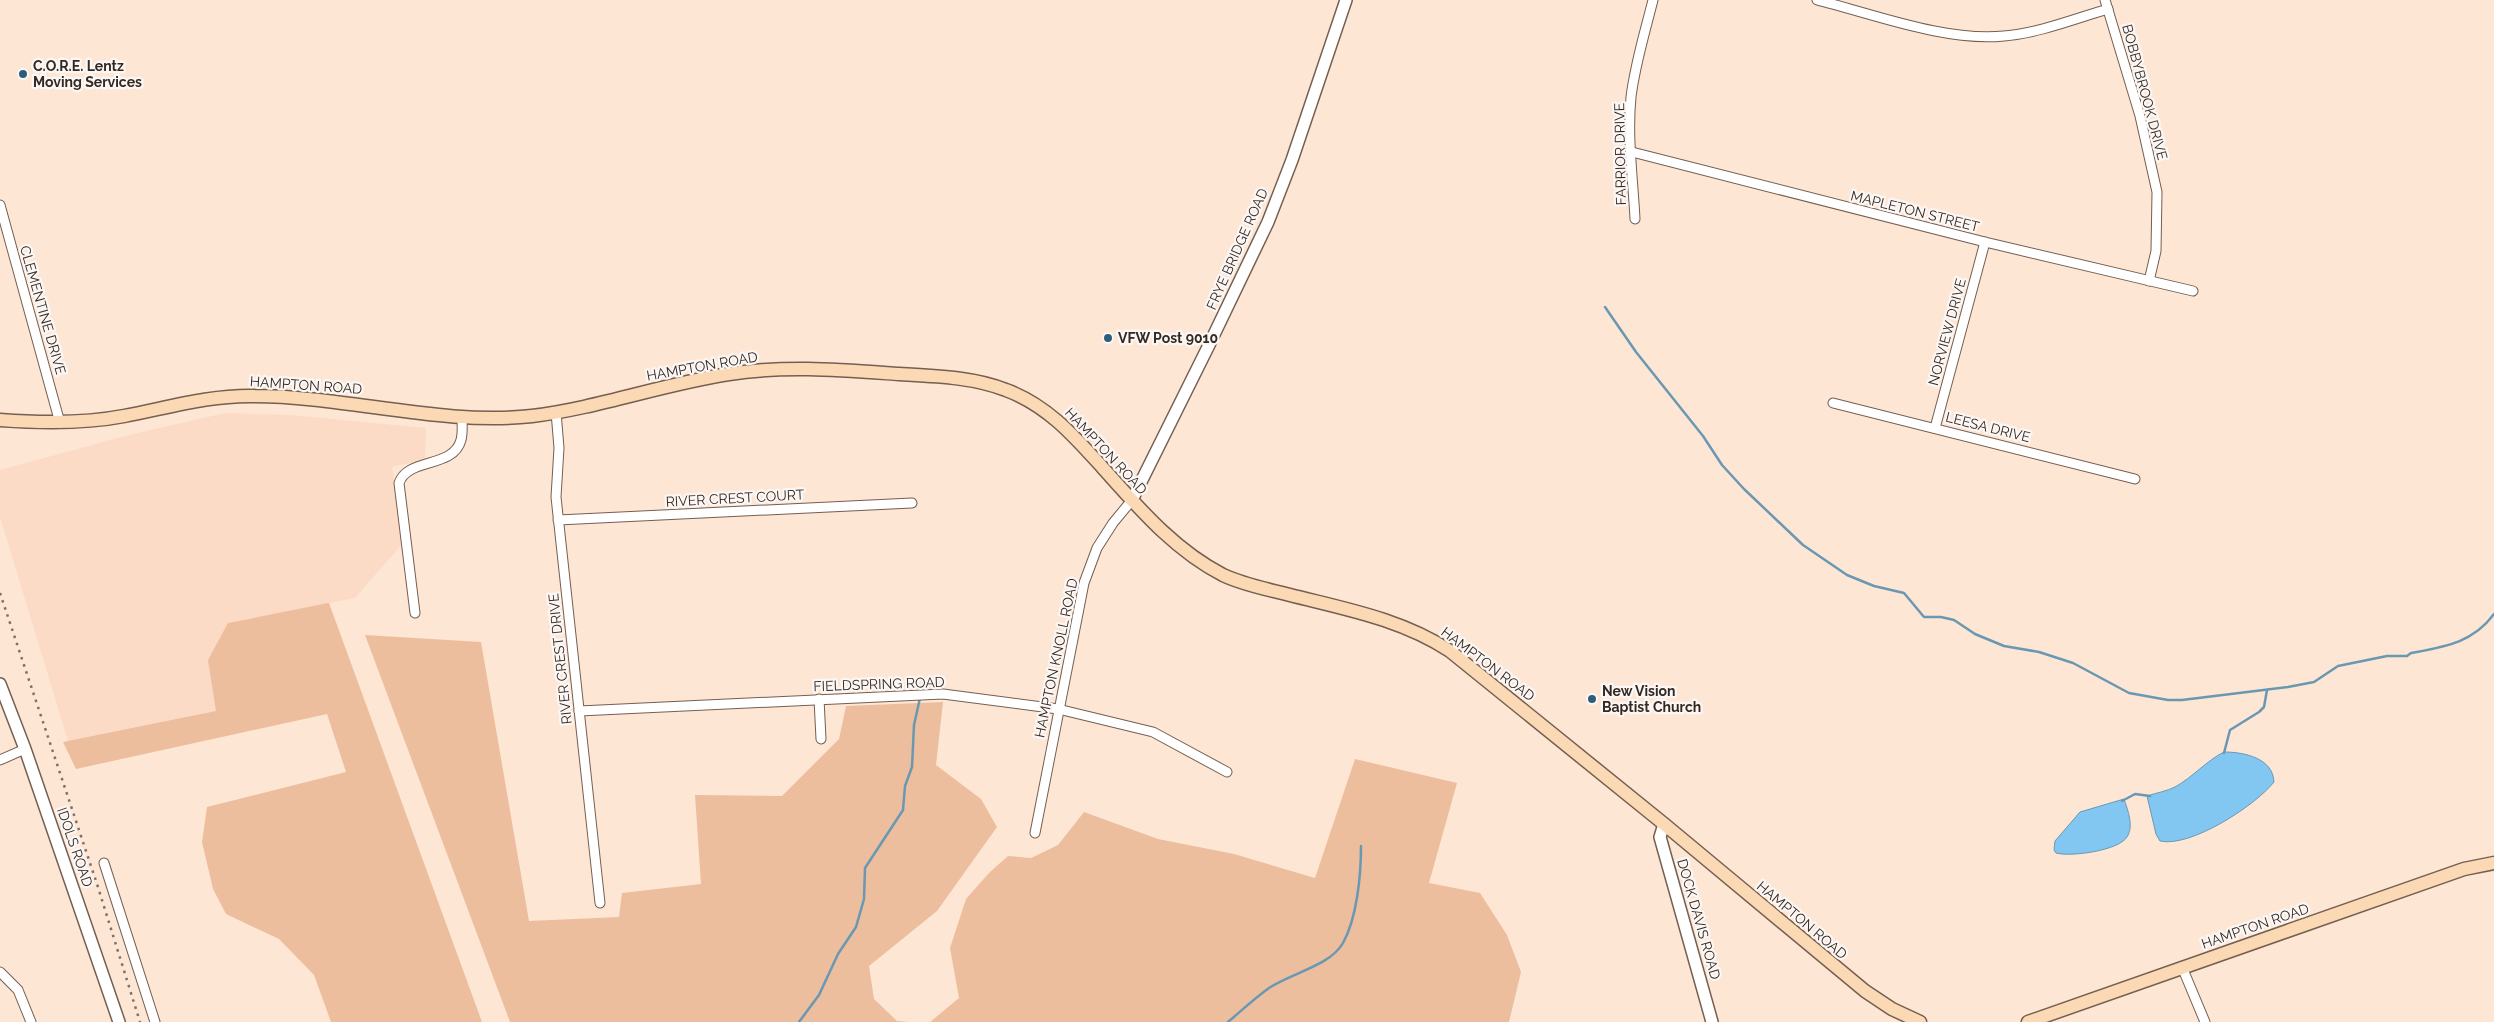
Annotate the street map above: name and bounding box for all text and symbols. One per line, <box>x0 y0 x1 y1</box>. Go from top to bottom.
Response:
street label: BOBBYBROOK DRIVE <box>2119 22 2171 162</box>
place label: C.O.R.E. Lentz Moving Services <box>33 58 142 90</box>
marker: C.O.R.E. Lentz Moving Services <box>17 68 29 80</box>
street label: FARRIOR DRIVE <box>1611 103 1629 205</box>
street label: FRYE BRIDGE ROAD <box>1203 186 1271 312</box>
street label: MAPLETON STREET <box>1849 187 1981 235</box>
street label: CLEMENTINE DRIVE <box>17 244 69 376</box>
street label: NORVIEW DRIVE <box>1925 277 1969 387</box>
place label: VFW Post 9010 <box>1118 330 1218 346</box>
marker: VFW Post 9010 <box>1102 332 1114 344</box>
street label: HAMPTON ROAD <box>645 348 759 384</box>
street label: HAMPTON ROAD <box>249 373 363 397</box>
street label: HAMPTON ROAD <box>1062 404 1150 498</box>
street label: LEESA DRIVE <box>1944 409 2032 445</box>
street label: RIVER CREST COURT <box>665 486 805 510</box>
street label: HAMPTON KNOLL ROAD <box>1031 577 1081 739</box>
street label: RIVER CREST DRIVE <box>545 593 575 725</box>
street label: HAMPTON ROAD <box>1438 624 1538 704</box>
street label: FIELDSPRING ROAD <box>813 674 945 694</box>
place label: New Vision Baptist Church <box>1602 683 1701 715</box>
marker: New Vision Baptist Church <box>1586 693 1598 705</box>
street label: IDOLS ROAD <box>54 805 96 889</box>
street label: DOCK DAVIS ROAD <box>1674 857 1724 981</box>
street label: HAMPTON ROAD <box>1754 878 1850 962</box>
street label: HAMPTON ROAD <box>2199 900 2311 952</box>

